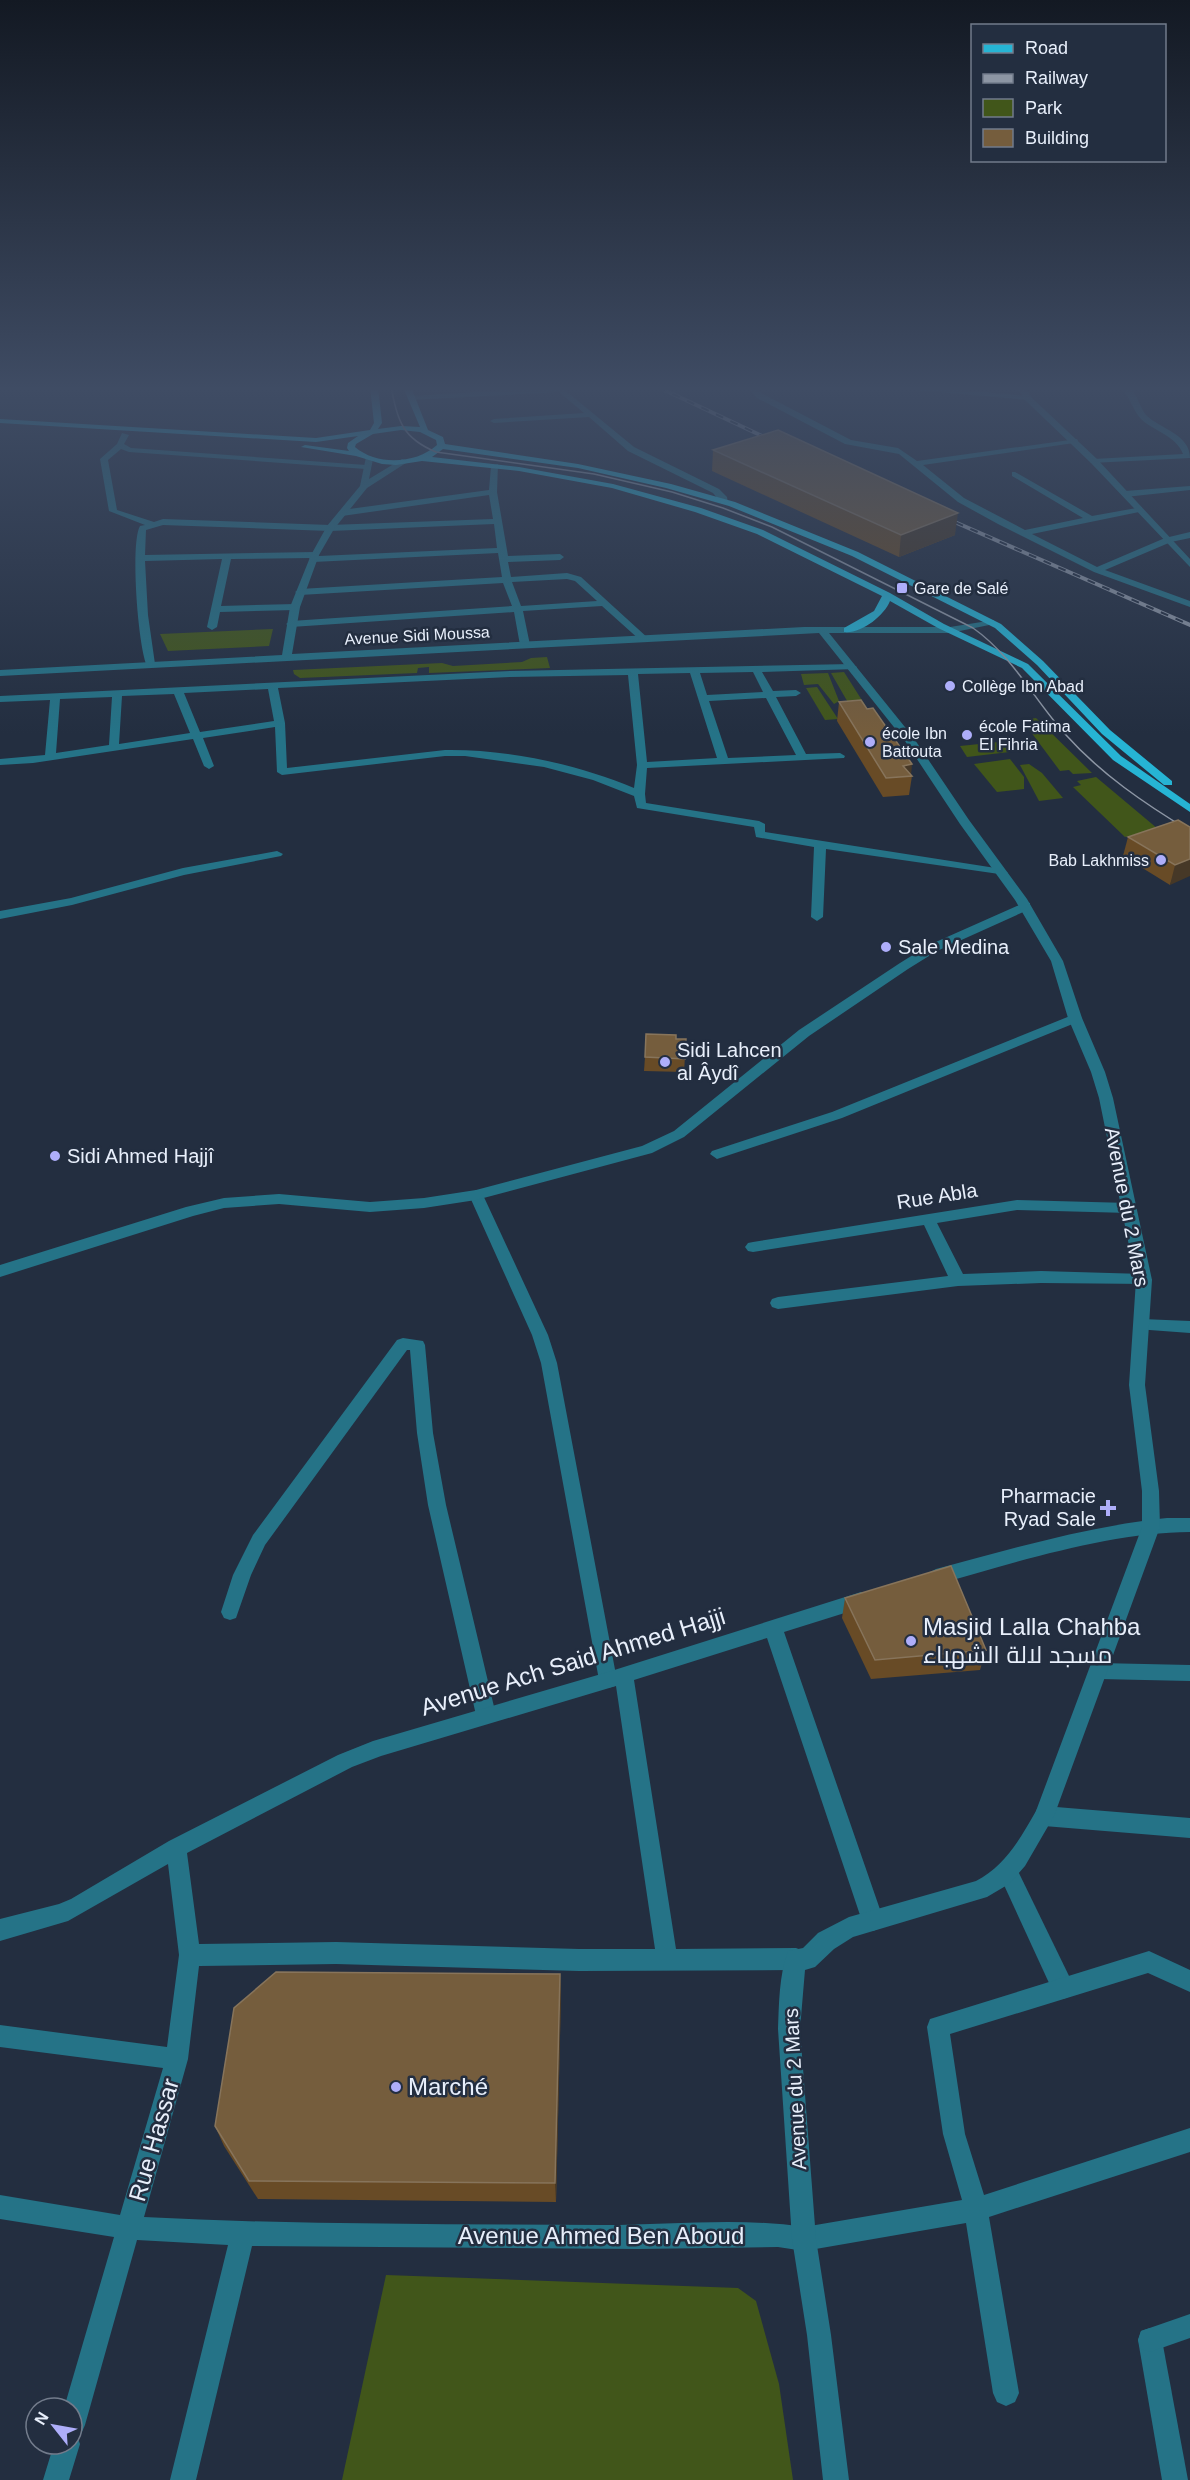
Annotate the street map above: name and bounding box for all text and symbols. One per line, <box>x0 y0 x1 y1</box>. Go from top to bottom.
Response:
legend <box>971 24 1166 162</box>
text: Road <box>1025 38 1068 58</box>
text: Railway <box>1025 68 1088 88</box>
text: Park <box>1025 98 1063 118</box>
text: Building <box>1025 128 1089 148</box>
place label: Gare de Salé <box>914 580 1008 597</box>
marker: Gare de Salé <box>895 581 909 595</box>
street label: Avenue Sidi Moussa <box>344 623 490 648</box>
place label: Collège Ibn Abad <box>962 678 1084 695</box>
marker: Collège Ibn Abad <box>943 679 957 693</box>
place label: école Fatima El Fihria <box>979 718 1071 753</box>
place label: école Ibn Battouta <box>882 725 947 760</box>
marker: école Fatima El Fihria <box>960 728 974 742</box>
marker: école Ibn Battouta <box>863 735 877 749</box>
place label: Bab Lakhmiss <box>1049 852 1149 869</box>
marker: Bab Lakhmiss <box>1154 853 1168 867</box>
place label: Sale Medina <box>898 936 1010 958</box>
marker: Sale Medina <box>879 940 893 954</box>
place label: Sidi Lahcen al Âydî <box>677 1039 782 1084</box>
marker: Sidi Lahcen al Âydî <box>658 1055 672 1069</box>
street label: Avenue du 2 Mars <box>1101 1125 1153 1289</box>
place label: Sidi Ahmed Hajjî <box>67 1145 215 1167</box>
marker: Sidi Ahmed Hajjî <box>48 1149 62 1163</box>
street label: Rue Abla <box>895 1179 980 1213</box>
place label: Pharmacie Ryad Sale <box>1000 1485 1096 1530</box>
marker: Pharmacie Ryad Sale <box>1101 1501 1115 1515</box>
street label: Avenue Ach Said Ahmed Hajji <box>417 1602 728 1721</box>
place label: Masjid Lalla Chahba مسجد لالة الشهباء <box>923 1613 1141 1669</box>
marker: Masjid Lalla Chahba مسجد لالة الشهباء <box>904 1634 918 1648</box>
street label: Avenue du 2 Mars <box>780 2008 810 2170</box>
place label: Marché <box>408 2073 488 2100</box>
street label: Rue Hassar <box>123 2075 184 2204</box>
marker: Marché <box>389 2080 403 2094</box>
street label: Avenue Ahmed Ben Aboud <box>458 2222 744 2249</box>
north arrow <box>24 2396 84 2456</box>
text: N <box>31 2409 52 2428</box>

